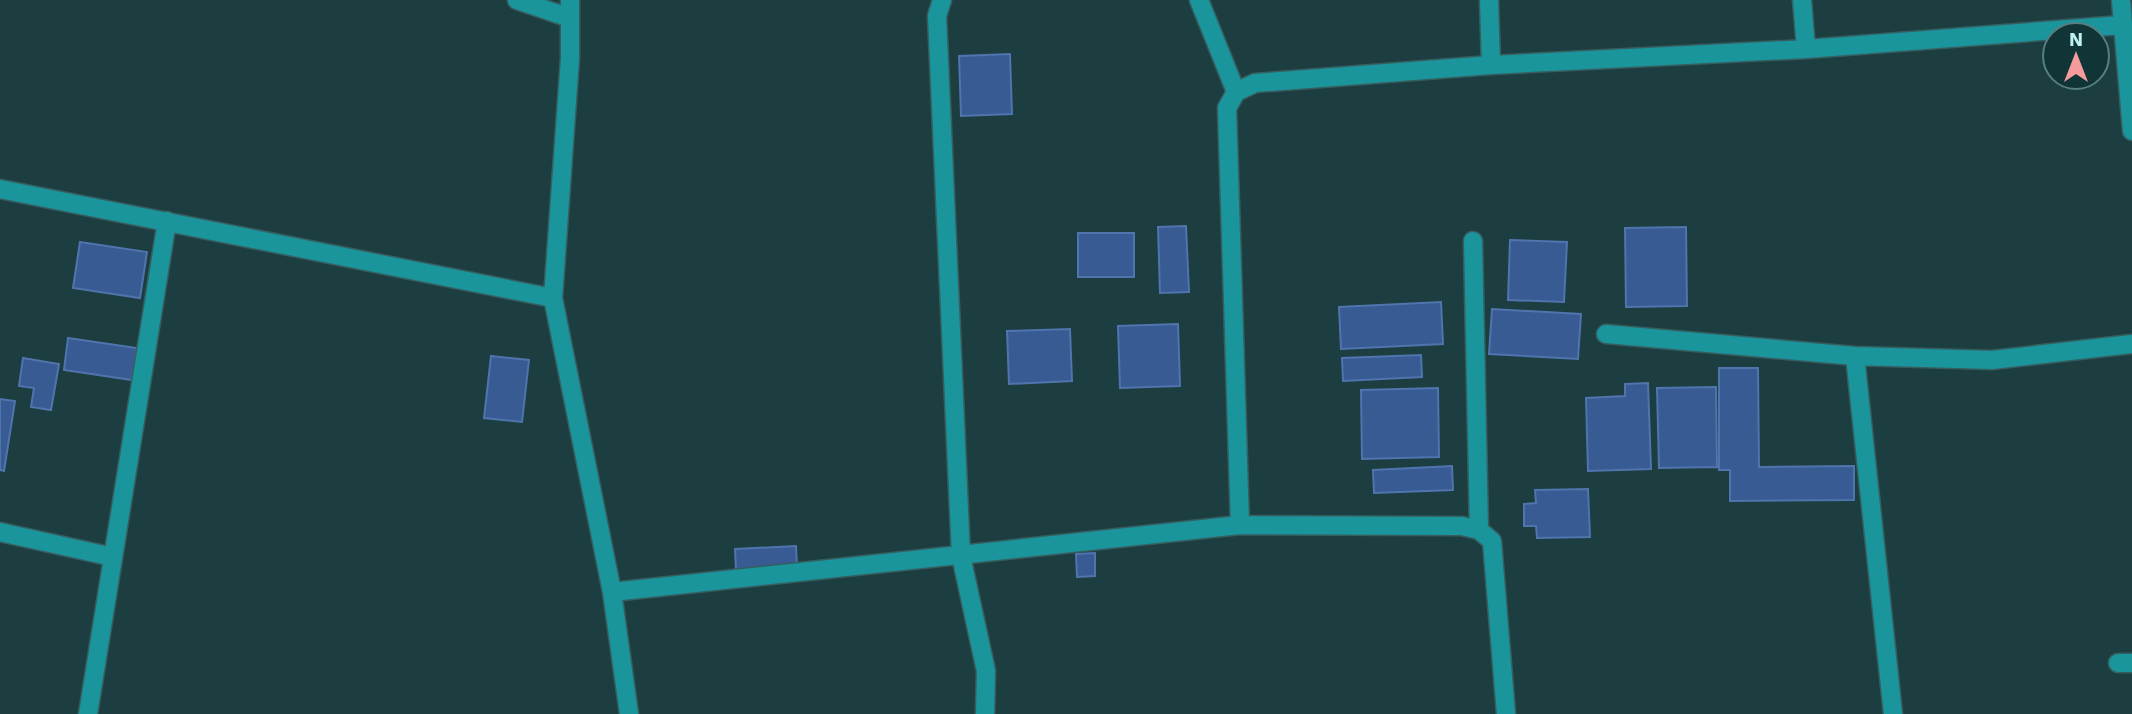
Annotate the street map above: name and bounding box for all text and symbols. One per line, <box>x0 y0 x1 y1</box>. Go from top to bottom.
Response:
north arrow <box>2041 21 2111 91</box>
text: N <box>2069 28 2083 51</box>

